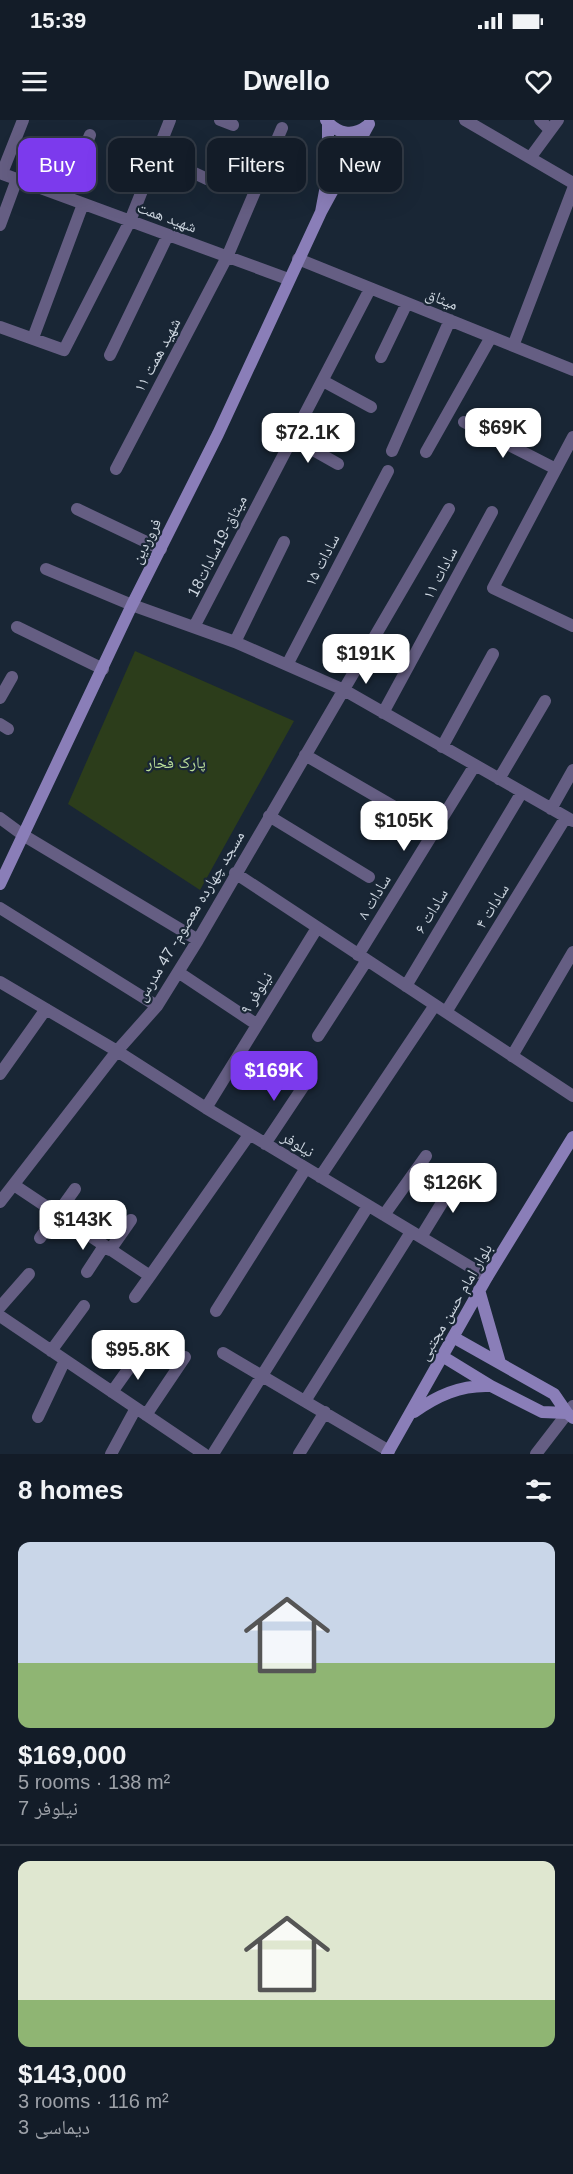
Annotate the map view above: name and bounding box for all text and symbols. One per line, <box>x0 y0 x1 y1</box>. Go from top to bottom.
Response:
text: 15:39 <box>30 8 86 33</box>
icon: menu <box>18 65 51 98</box>
icon: heart <box>522 65 555 98</box>
text: Dwello <box>243 66 330 96</box>
chip: Buy <box>18 138 96 192</box>
chip: Rent <box>108 138 195 192</box>
chip: Filters <box>207 138 306 192</box>
chip: New <box>318 138 402 192</box>
street label: شهید همت <box>135 198 199 237</box>
street label: میثاق <box>423 285 461 315</box>
street label: شهید همت ۱۱ <box>130 315 184 395</box>
pin: $69K <box>467 408 539 459</box>
pin: $72.1K <box>259 413 357 464</box>
text: $69K <box>479 416 527 438</box>
text: $72.1K <box>276 421 340 443</box>
street label: 18میثاق-19سادات <box>184 492 252 600</box>
street label: فروردین <box>127 516 166 567</box>
street label: سادات ۱۵ <box>301 531 343 589</box>
street label: سادات ۱۱ <box>419 544 461 602</box>
pin: $191K <box>324 634 408 685</box>
text: $191K <box>337 642 395 664</box>
park label: پارک فخار <box>145 754 206 772</box>
pin: $105K <box>362 801 446 852</box>
text: $105K <box>375 809 433 831</box>
street label: مسجد چهارده معصوم- 47 مدرس <box>132 828 249 1005</box>
street label: سادات ۸ <box>354 872 394 922</box>
street label: سادات ۴ <box>472 881 512 931</box>
street label: سادات ۶ <box>411 886 451 936</box>
street label: نیلوفر ۹ <box>236 969 276 1018</box>
pin: $169K <box>232 1051 316 1102</box>
text: $169K <box>245 1059 303 1081</box>
street label: نیلوفر <box>277 1127 317 1161</box>
pin: $126K <box>411 1163 495 1214</box>
text: $126K <box>424 1171 482 1193</box>
pin: $143K <box>41 1200 125 1251</box>
text: $143K <box>54 1208 112 1230</box>
street label: بلوار امام حسن مجتبی <box>415 1241 497 1364</box>
pin: $95.8K <box>89 1330 187 1381</box>
text: $95.8K <box>106 1338 170 1360</box>
icon: filters <box>522 1474 555 1507</box>
text: 8 homes <box>18 1475 124 1505</box>
icon: home <box>233 1581 341 1689</box>
text: $169,000 <box>18 1740 126 1770</box>
text: 5 rooms · 138 m² <box>18 1771 170 1793</box>
text: نیلوفر 7 <box>18 1797 78 1819</box>
icon: home <box>233 1900 341 2008</box>
text: $143,000 <box>18 2059 126 2089</box>
text: 3 rooms · 116 m² <box>18 2090 169 2112</box>
text: دیماسی 3 <box>18 2116 90 2138</box>

